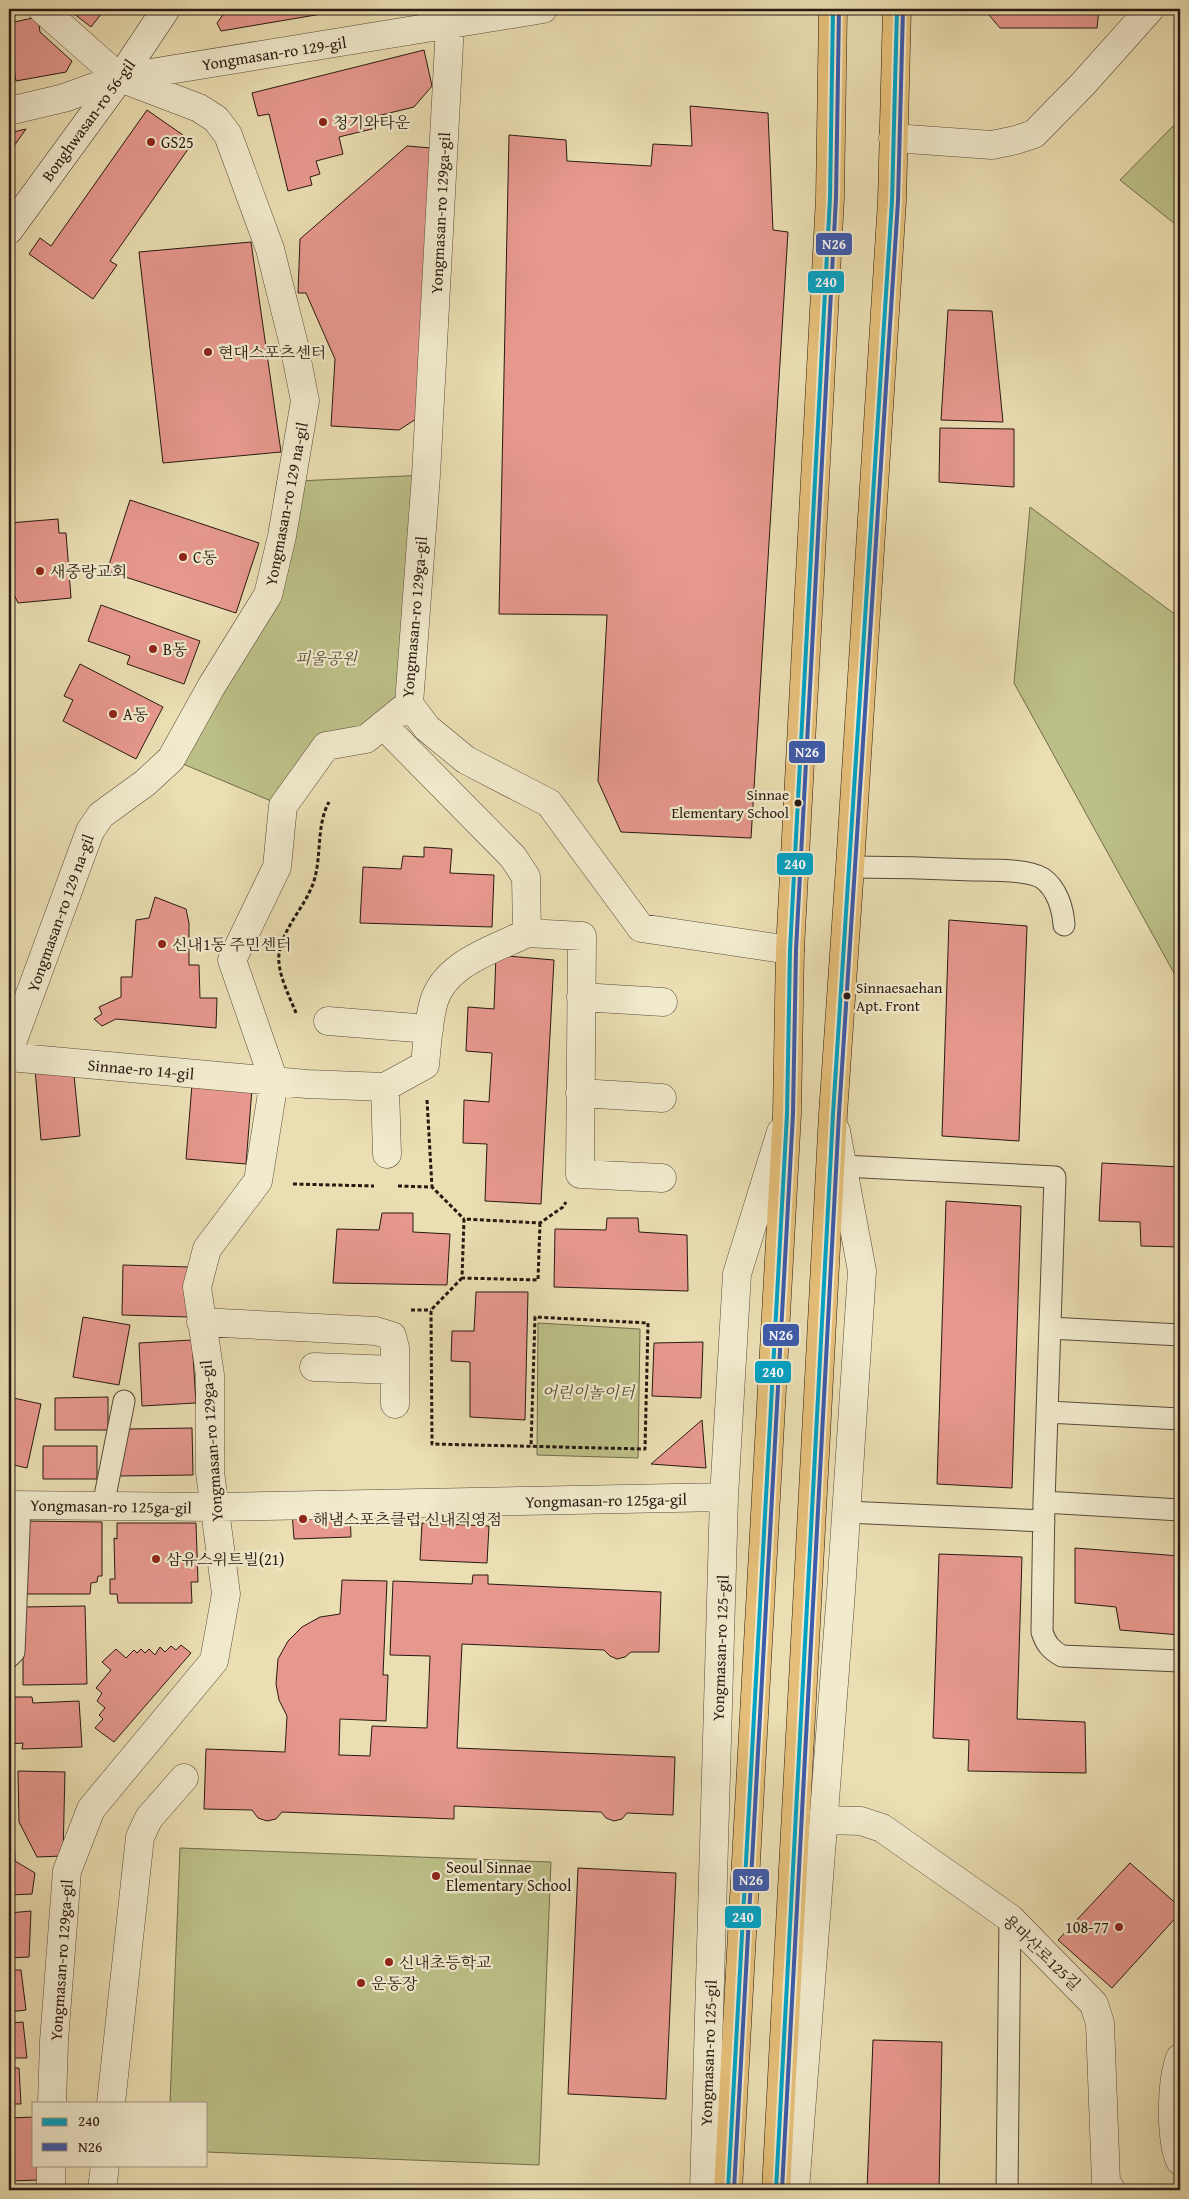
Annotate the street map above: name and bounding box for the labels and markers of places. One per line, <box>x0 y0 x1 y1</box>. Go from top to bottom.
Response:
place label: 청기와타운 <box>333 110 411 134</box>
marker: 청기와타운 <box>317 116 329 128</box>
place label: GS25 <box>161 130 194 154</box>
marker: GS25 <box>145 136 157 148</box>
place label: 현대스포츠센터 <box>218 340 326 364</box>
marker: 현대스포츠센터 <box>202 346 214 358</box>
place label: C동 <box>193 545 218 569</box>
marker: C동 <box>177 551 189 563</box>
place label: 새중랑교회 <box>50 559 127 583</box>
marker: 새중랑교회 <box>34 565 46 577</box>
place label: B동 <box>163 637 188 661</box>
marker: B동 <box>147 643 159 655</box>
place label: A동 <box>123 702 149 726</box>
marker: A동 <box>107 708 119 720</box>
place label: Sinnae Elementary School <box>671 784 789 823</box>
marker: Sinnae Elementary School <box>793 798 803 808</box>
place label: 신내1동 주민센터 <box>172 932 291 956</box>
marker: 신내1동 주민센터 <box>156 938 168 950</box>
place label: Sinnaesaehan Apt. Front <box>856 977 943 1016</box>
marker: Sinnaesaehan Apt. Front <box>842 991 852 1001</box>
place label: 해냄스포츠클럽 신내직영점 <box>313 1507 502 1531</box>
marker: 해냄스포츠클럽 신내직영점 <box>297 1513 309 1525</box>
place label: 삼유스위트빌(21) <box>166 1547 284 1571</box>
marker: 삼유스위트빌(21) <box>150 1553 162 1565</box>
place label: Seoul Sinnae Elementary School <box>446 1855 572 1897</box>
marker: Seoul Sinnae Elementary School <box>430 1870 442 1882</box>
place label: 108-77 <box>1065 1915 1109 1939</box>
marker: 108-77 <box>1113 1921 1125 1933</box>
place label: 신내초등학교 <box>399 1950 492 1974</box>
marker: 신내초등학교 <box>383 1956 395 1968</box>
place label: 운동장 <box>371 1971 418 1995</box>
marker: 운동장 <box>355 1977 367 1989</box>

